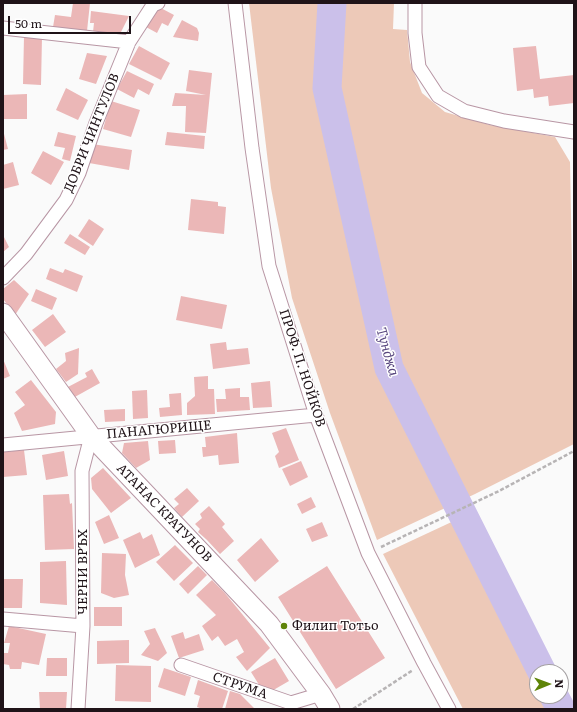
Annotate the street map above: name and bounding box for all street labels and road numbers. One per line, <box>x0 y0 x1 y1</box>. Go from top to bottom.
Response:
street label: ДОБРИ ЧИНТУЛОВ <box>61 71 123 195</box>
street label: ПРОФ. П. НОЙКОВ <box>276 307 328 429</box>
street label: ПАНАГЮРИЩЕ <box>106 418 212 442</box>
street label: АТАНАС КРАТУНОВ <box>113 461 215 565</box>
street label: ЧЕРНИ ВРЪХ <box>75 529 91 615</box>
street label: СТРУМА <box>211 669 269 703</box>

